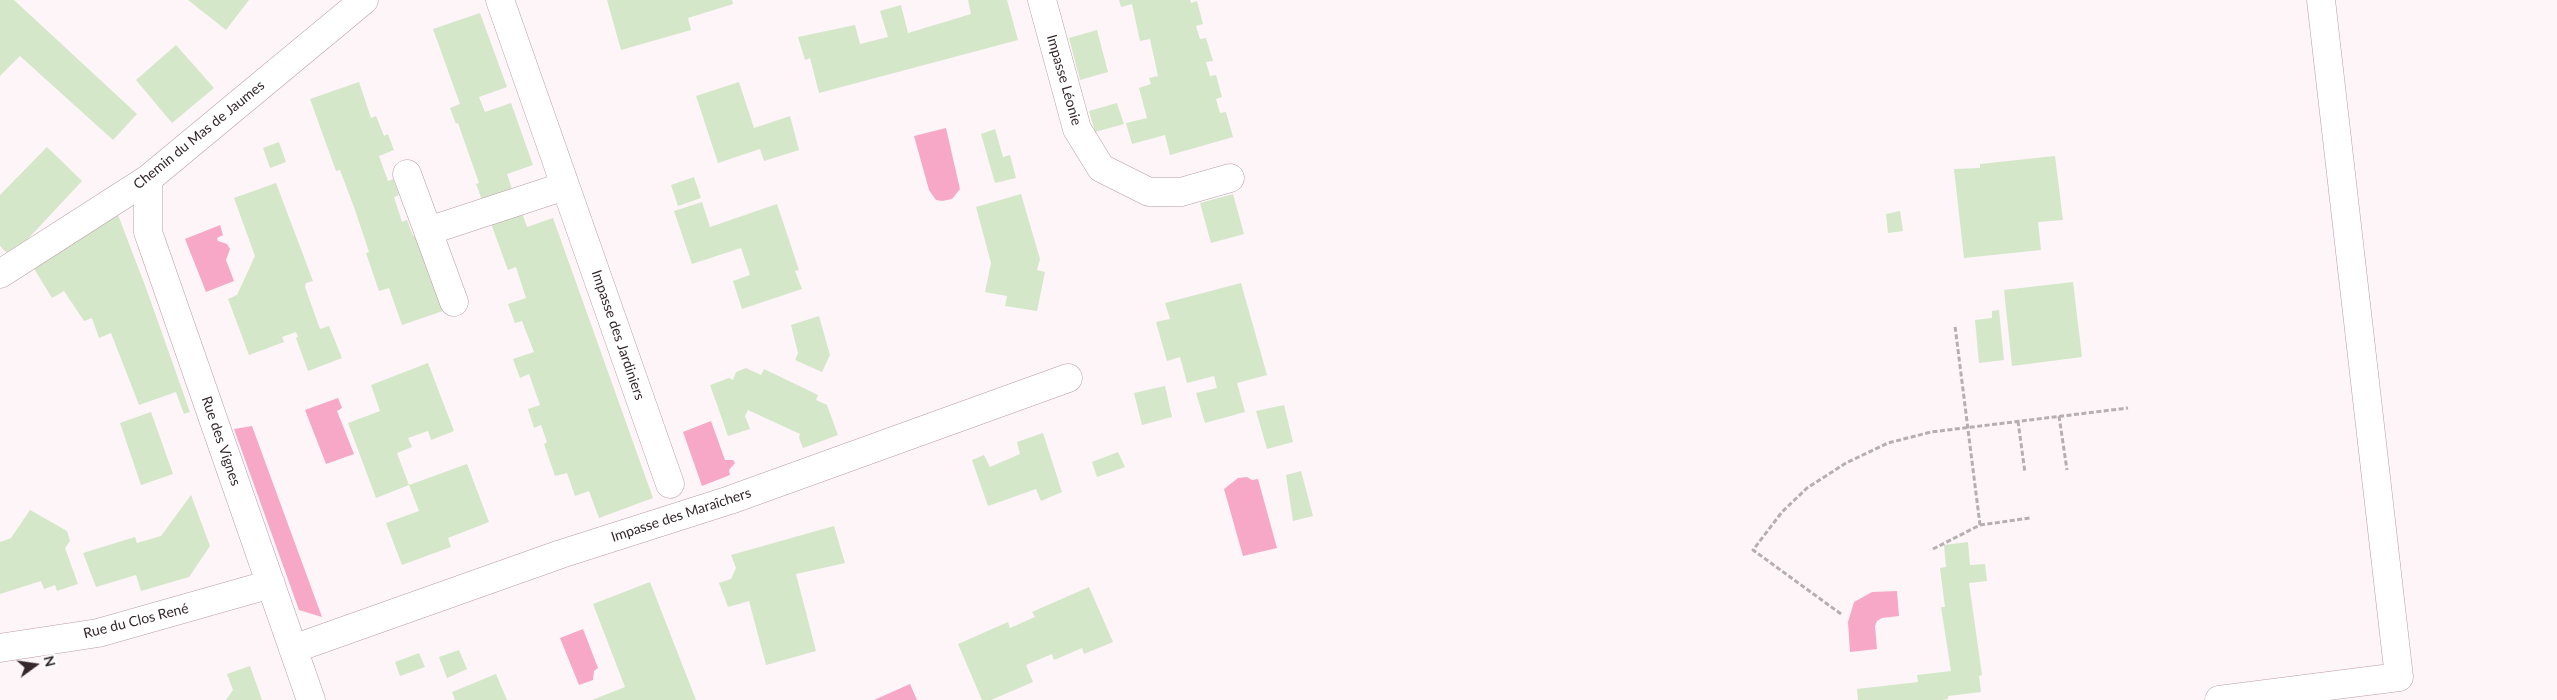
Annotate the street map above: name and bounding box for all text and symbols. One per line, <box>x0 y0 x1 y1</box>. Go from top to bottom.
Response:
street label: Impasse Léonie <box>1043 33 1085 127</box>
street label: Chemin du Mas de Jaumes <box>130 77 268 193</box>
street label: Impasse des Jardiniers <box>588 268 648 402</box>
street label: Rue des Vignes <box>198 394 244 488</box>
street label: Impasse des Maraîchers <box>609 484 753 546</box>
street label: Rue du Clos René <box>82 600 190 642</box>
north arrow <box>10 640 60 690</box>
text: N <box>40 654 60 669</box>

